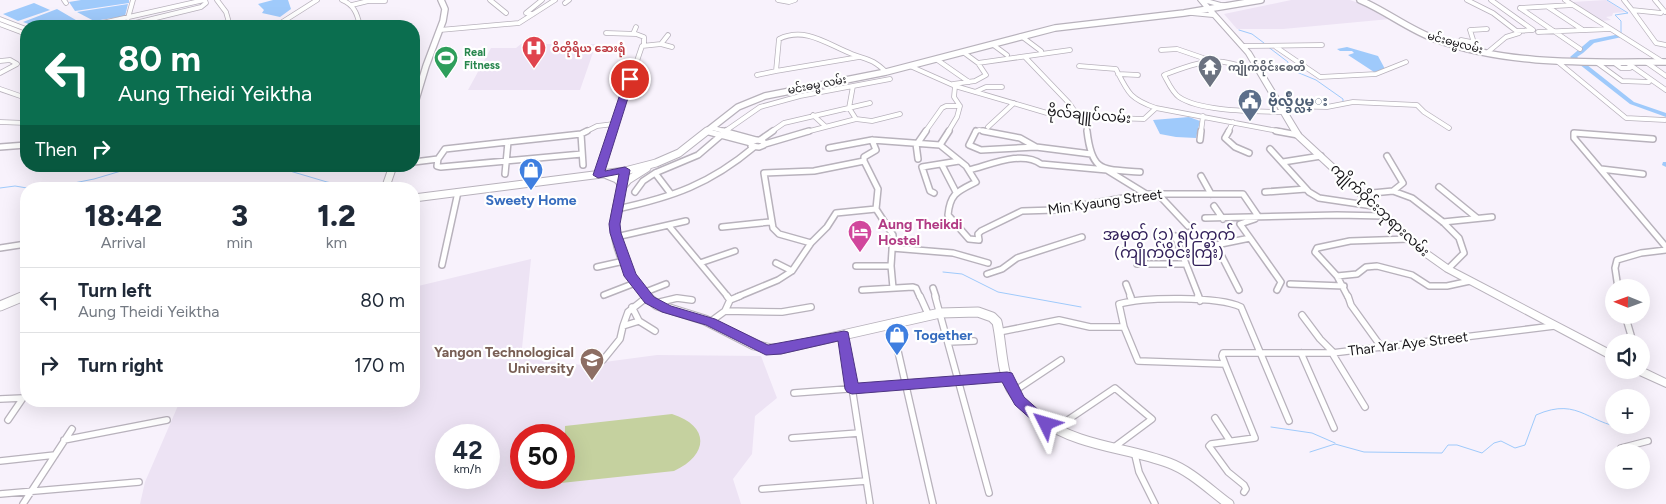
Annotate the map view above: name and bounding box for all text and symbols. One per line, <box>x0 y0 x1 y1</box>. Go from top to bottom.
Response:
street label: မင်းဓမ္မလမ်း <box>1425 28 1485 59</box>
hospital icon: ဝိတိုရိယ ဆေးရုံ <box>521 35 547 69</box>
text: 80 m <box>118 38 201 80</box>
icon: left <box>35 40 100 105</box>
place label: ဝိတိုရိယ ဆေးရုံ <box>552 41 625 58</box>
sports icon: Real Fitness <box>433 45 459 79</box>
place label: Real Fitness <box>464 46 500 72</box>
temple icon: ကျိုက်ဝိုင်းစေတီ <box>1197 54 1223 88</box>
pin <box>609 58 651 100</box>
place label: ကျိုက်ဝိုင်းစေတီ <box>1228 60 1306 77</box>
icon: arrive <box>616 65 644 93</box>
street label: မင်းဓမ္မ လမ်း <box>786 72 848 99</box>
text: Aung Theidi Yeiktha <box>118 80 312 107</box>
public building icon: ဗိုလ္ခ်ဳပ္လမ္း <box>1237 88 1263 122</box>
place label: ဗိုလ္ခ်ဳပ္လမ္း <box>1268 91 1328 113</box>
street label: ဗိုလ်ချူပ်လမ်း <box>1046 101 1132 130</box>
icon: right <box>87 135 115 163</box>
text: Then <box>35 138 77 161</box>
shop icon: Sweety Home <box>518 157 544 191</box>
street label: ကျိုက်ဝိုင်းဘုရားလမ်း <box>1325 158 1434 262</box>
street label: Min Kyaung Street <box>1047 186 1163 218</box>
place label: Sweety Home <box>485 192 577 209</box>
text: 18:42 <box>84 197 162 234</box>
text: 3 <box>231 197 248 234</box>
text: 1.2 <box>317 197 356 234</box>
place label: Aung Theikdi Hostel <box>878 216 962 249</box>
hotel icon: Aung Theikdi Hostel <box>847 219 873 253</box>
district label: အမှတ် (၃) ရပ်ကွက် (ကျိုက်ဝိုင်းကြီး) <box>1103 223 1235 267</box>
text: Arrival <box>101 233 146 252</box>
text: min <box>226 233 253 252</box>
text: km <box>326 233 347 252</box>
text: Turn left <box>78 279 152 302</box>
north arrow <box>1605 279 1650 324</box>
map controls <box>1605 279 1650 489</box>
icon: left <box>35 286 63 314</box>
text: 80 m <box>360 289 405 312</box>
text: Aung Theidi Yeiktha <box>78 302 219 321</box>
shop icon: Together <box>884 322 910 356</box>
place label: Together <box>914 327 973 344</box>
street label: Thar Yar Aye Street <box>1347 328 1469 360</box>
button: sound <box>1605 334 1650 379</box>
place label: Yangon Technological University <box>434 344 575 377</box>
school or university icon: Yangon Technological University <box>579 347 605 381</box>
icon: right <box>35 351 63 379</box>
text: Turn right <box>78 354 164 377</box>
text: 170 m <box>354 354 405 377</box>
button: + <box>1605 389 1650 434</box>
position arrow <box>1019 397 1071 449</box>
speed limit sign: 50 <box>510 424 575 489</box>
text: 42 <box>452 435 483 465</box>
button: − <box>1605 444 1650 489</box>
text: km/h <box>454 462 481 476</box>

